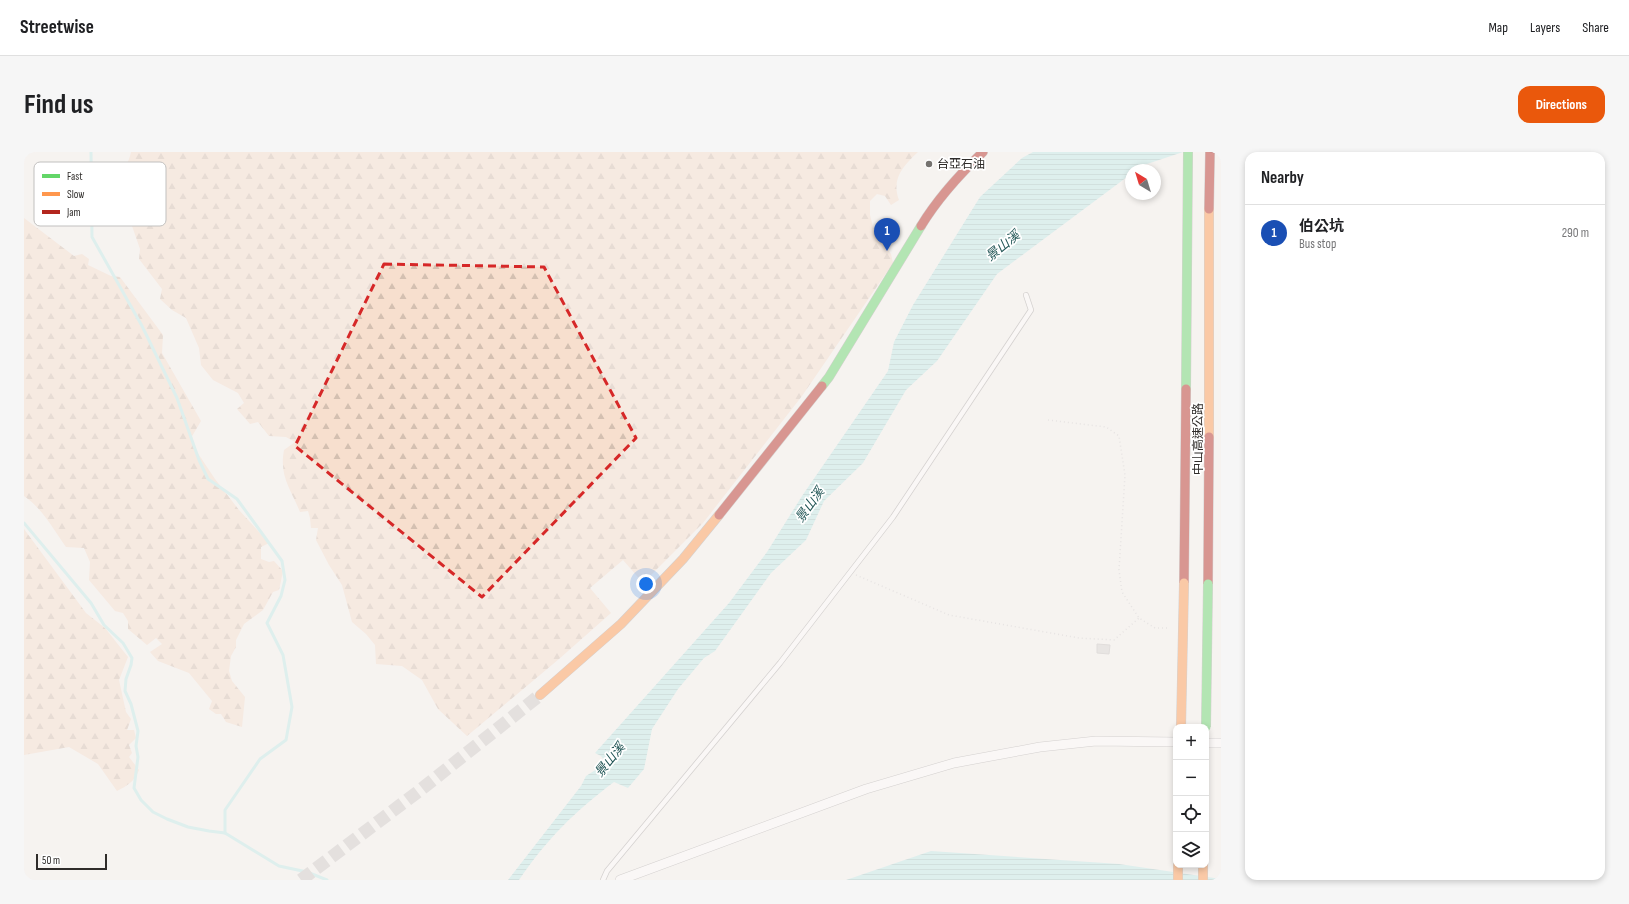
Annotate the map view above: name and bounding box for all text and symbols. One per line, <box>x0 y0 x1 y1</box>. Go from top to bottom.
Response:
text: Streetwise <box>20 16 94 39</box>
text: Map <box>1488 19 1508 36</box>
text: Layers <box>1530 19 1560 36</box>
text: Share <box>1582 19 1609 36</box>
button: Directions <box>1518 86 1605 123</box>
text: Find us <box>24 88 93 121</box>
place label: 台亞石油 <box>937 157 985 172</box>
marker: 台亞石油 <box>924 159 934 169</box>
legend <box>34 162 166 226</box>
north arrow <box>1125 164 1161 200</box>
text: Nearby <box>1261 168 1304 188</box>
text: Fast <box>67 170 83 183</box>
text: Slow <box>67 188 84 201</box>
text: Jam <box>66 206 81 219</box>
text: 伯公坑 <box>1299 217 1344 236</box>
pin: 1 <box>874 218 900 251</box>
text: 1 <box>1271 225 1277 241</box>
text: 290 m <box>1562 225 1589 241</box>
water label: 景山溪 <box>983 226 1025 264</box>
text: Bus stop <box>1299 236 1336 252</box>
street label: 中山高速公路 <box>1191 403 1206 475</box>
water label: 景山溪 <box>792 483 829 525</box>
your location <box>636 574 656 594</box>
map controls <box>1173 724 1209 868</box>
button: + <box>1173 724 1209 760</box>
water label: 景山溪 <box>592 738 630 780</box>
button: − <box>1173 760 1209 796</box>
button: locate <box>1173 796 1209 832</box>
button: layers <box>1173 832 1209 868</box>
scale bar <box>36 852 107 871</box>
text: 50 m <box>42 854 60 867</box>

